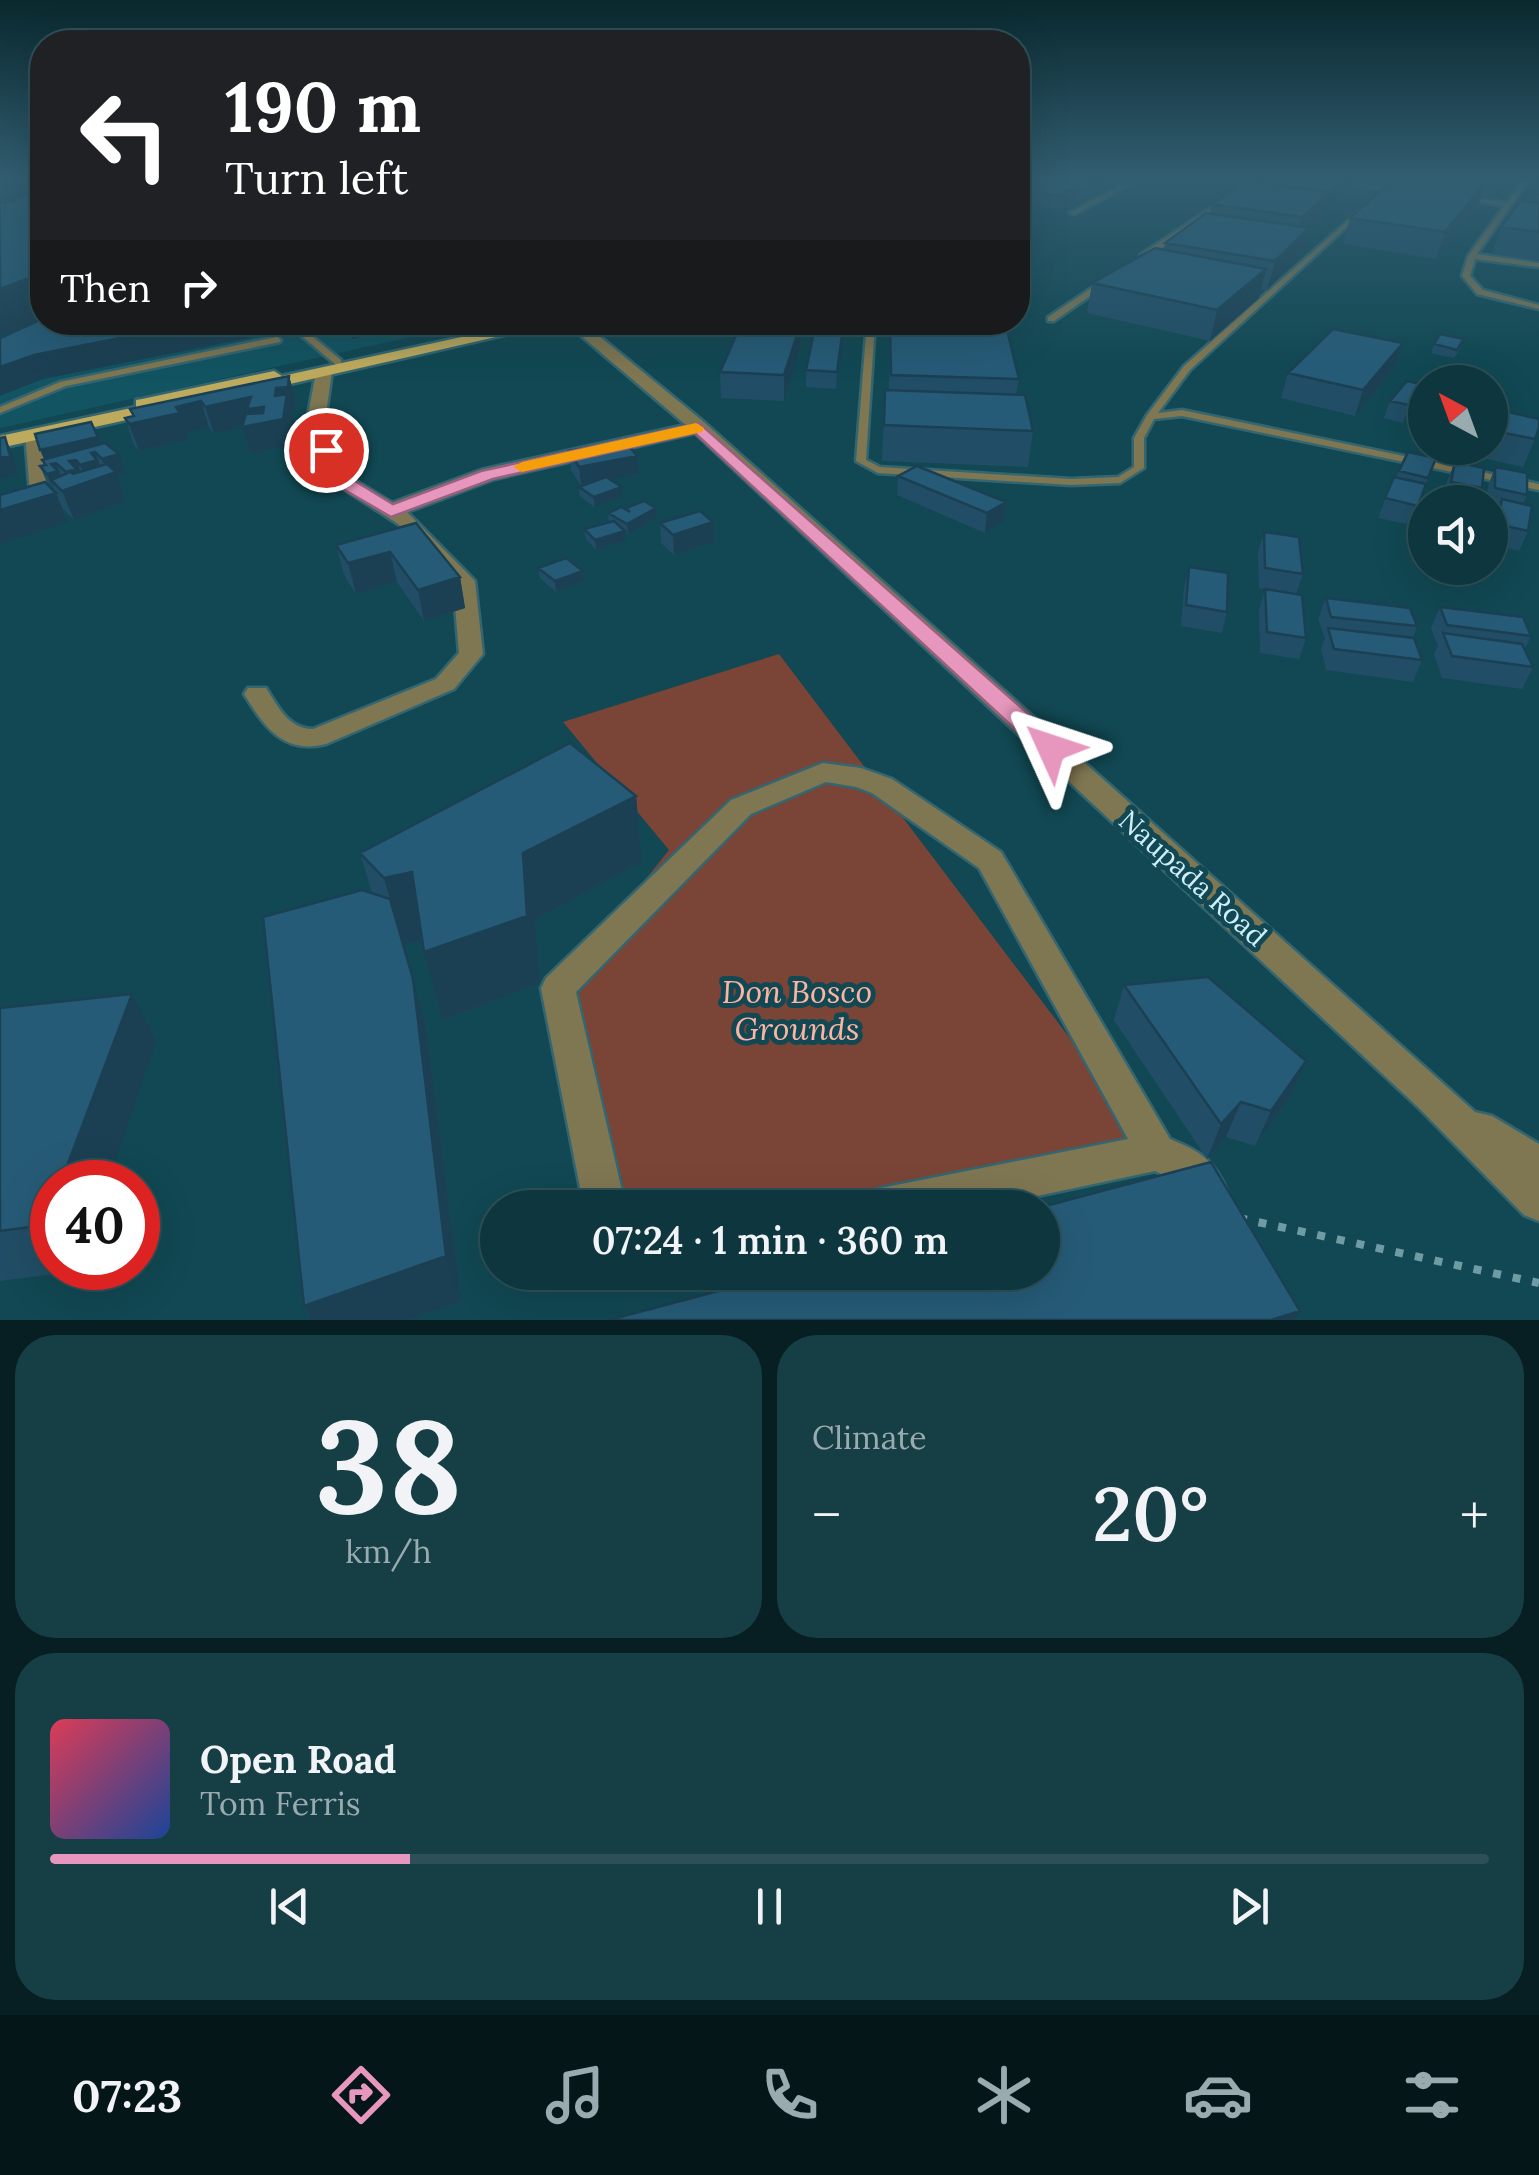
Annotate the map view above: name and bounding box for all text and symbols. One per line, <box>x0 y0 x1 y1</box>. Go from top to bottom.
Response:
text: 190 m <box>225 62 421 151</box>
icon: left <box>60 70 190 200</box>
text: Turn left <box>225 149 408 206</box>
icon: right <box>171 260 226 315</box>
text: Then <box>60 264 151 312</box>
north arrow <box>1408 365 1508 465</box>
map controls <box>1408 365 1508 585</box>
pin <box>284 408 369 493</box>
icon: arrive <box>299 423 354 478</box>
button: sound <box>1408 485 1508 585</box>
position arrow <box>999 696 1103 800</box>
street label: Naupada Road <box>1112 802 1274 954</box>
park label: Don Bosco Grounds <box>722 971 872 1049</box>
speed limit sign: 40 <box>30 1160 160 1290</box>
text: 07:24 · 1 min · 360 m <box>592 1216 948 1264</box>
text: 38 <box>315 1382 462 1549</box>
text: Climate <box>812 1417 927 1458</box>
text: 20° <box>1092 1466 1209 1562</box>
text: − <box>812 1480 841 1550</box>
text: + <box>1460 1480 1489 1550</box>
text: km/h <box>345 1531 432 1572</box>
text: Open Road <box>200 1735 396 1783</box>
text: Tom Ferris <box>200 1783 361 1824</box>
icon: previous <box>262 1879 317 1934</box>
icon: pause <box>742 1879 797 1934</box>
icon: next <box>1222 1879 1277 1934</box>
icon: directions <box>326 2060 396 2130</box>
icon: music <box>540 2060 610 2130</box>
icon: phone <box>755 2060 825 2130</box>
icon: climate <box>969 2060 1039 2130</box>
icon: car <box>1183 2060 1253 2130</box>
icon: filters <box>1397 2060 1467 2130</box>
text: 07:23 <box>72 2067 182 2124</box>

